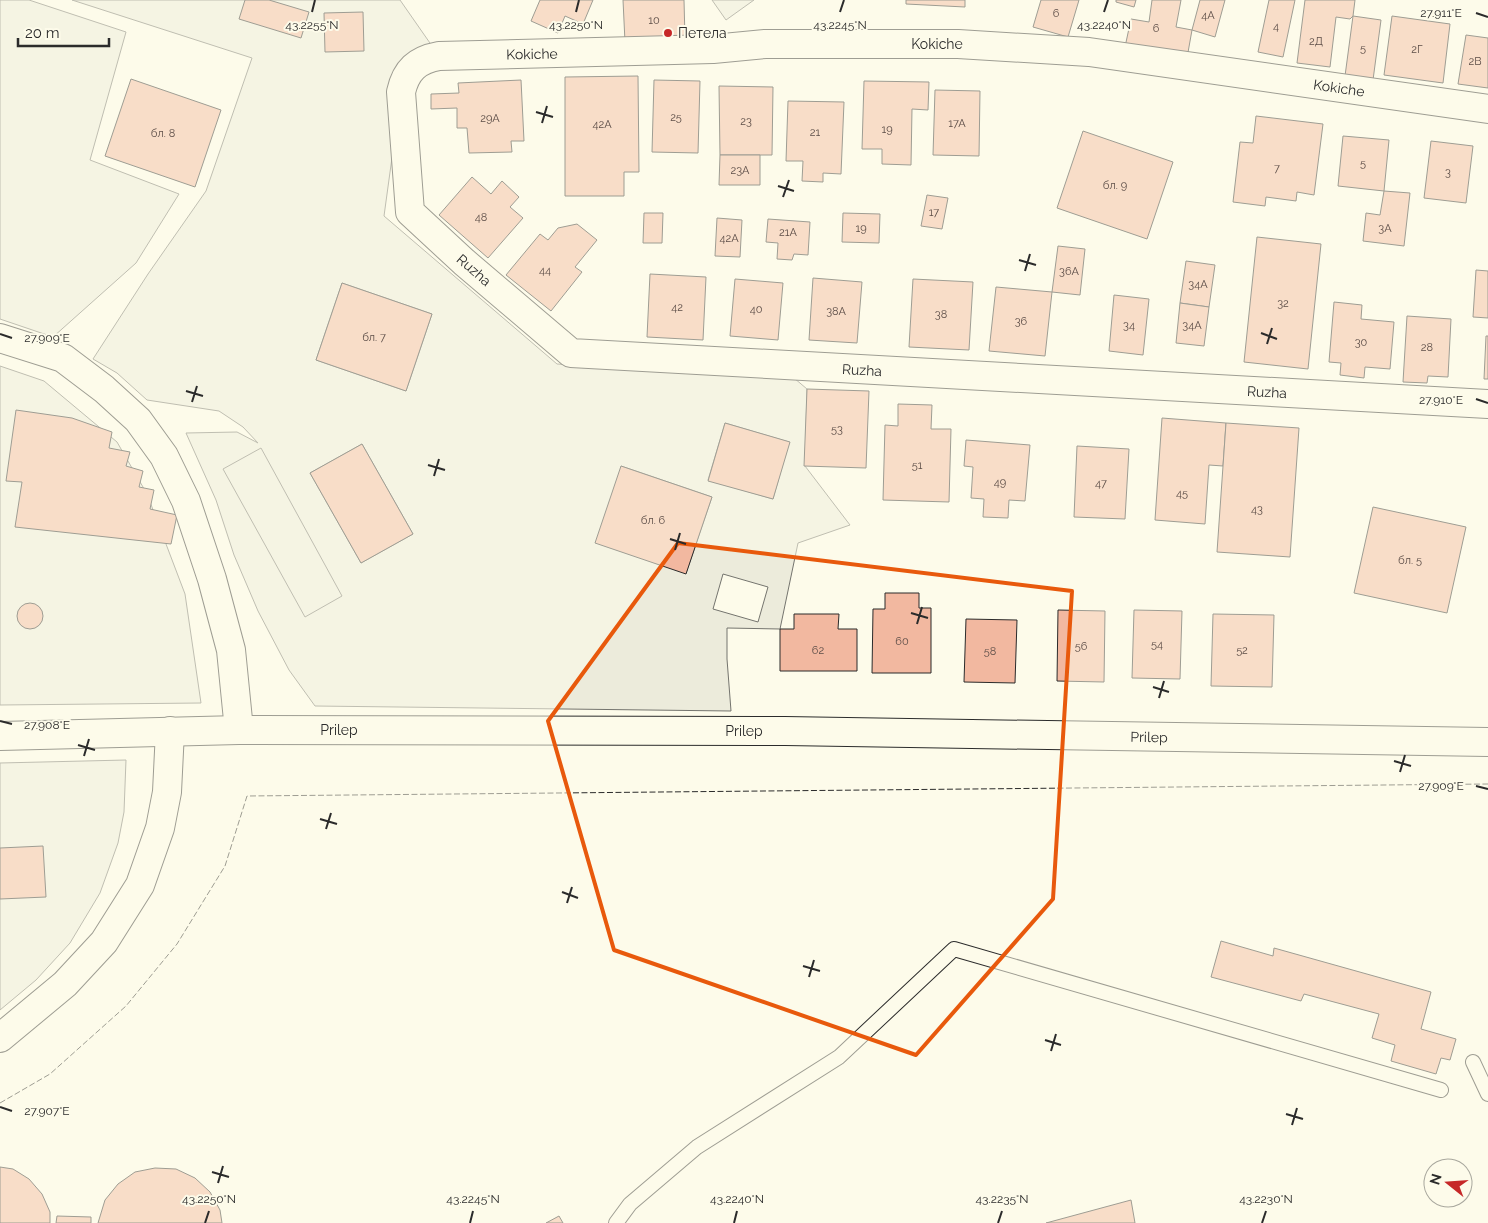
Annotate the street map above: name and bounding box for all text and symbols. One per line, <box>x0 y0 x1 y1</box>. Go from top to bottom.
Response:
text: 27.911°E <box>1420 6 1462 20</box>
house number: 6 <box>1053 7 1060 20</box>
house number: 4А <box>1201 9 1215 22</box>
house number: 10 <box>648 14 660 27</box>
scale bar <box>18 15 109 47</box>
text: 43.2255°N <box>285 18 339 32</box>
text: 43.2250°N <box>549 18 603 32</box>
text: 43.2245°N <box>813 18 867 32</box>
text: 43.2240°N <box>1077 18 1131 32</box>
house number: 4 <box>1273 20 1279 33</box>
house number: 6 <box>1153 22 1160 35</box>
text: 20 m <box>25 24 60 42</box>
place label: Петела <box>678 25 727 41</box>
marker: Петела <box>662 27 674 39</box>
house number: 2Д <box>1309 35 1323 48</box>
street label: Kokiche <box>911 36 963 52</box>
house number: 5 <box>1360 42 1366 55</box>
house number: 2Г <box>1411 43 1423 56</box>
street label: Kokiche <box>506 46 558 62</box>
house number: 2В <box>1468 55 1482 68</box>
street label: Kokiche <box>1312 76 1366 100</box>
house number: 25 <box>670 111 682 124</box>
house number: 29А <box>480 112 500 125</box>
house number: 23 <box>740 115 752 128</box>
house number: 17А <box>948 117 966 130</box>
house number: 42А <box>592 118 612 131</box>
house number: 19 <box>881 123 893 136</box>
house number: 21 <box>810 126 821 139</box>
house number: бл. 8 <box>151 127 175 140</box>
house number: 5 <box>1360 157 1366 170</box>
house number: 7 <box>1274 162 1280 175</box>
house number: 23А <box>730 164 750 177</box>
house number: 3 <box>1445 166 1451 179</box>
house number: бл. 9 <box>1103 179 1127 192</box>
house number: 17 <box>929 206 939 219</box>
house number: 48 <box>475 211 487 224</box>
house number: 19 <box>855 222 867 235</box>
house number: 3А <box>1378 222 1392 235</box>
house number: 21А <box>779 226 798 239</box>
house number: 42А <box>719 232 739 245</box>
street label: Ruzha <box>454 251 494 289</box>
house number: 44 <box>539 264 551 277</box>
house number: 36А <box>1059 265 1079 278</box>
house number: 34A <box>1188 278 1208 291</box>
house number: 32 <box>1277 297 1289 310</box>
house number: 42 <box>671 301 683 314</box>
house number: 40 <box>750 303 763 316</box>
house number: 38А <box>826 305 846 318</box>
house number: 38 <box>935 308 947 321</box>
house number: 36 <box>1015 315 1028 328</box>
house number: 34 <box>1123 319 1135 332</box>
house number: 34A <box>1182 319 1202 332</box>
text: 27.909°E <box>24 331 70 345</box>
house number: бл. 7 <box>362 331 386 344</box>
house number: 30 <box>1355 336 1368 349</box>
house number: 28 <box>1421 341 1433 354</box>
street label: Ruzha <box>842 361 882 379</box>
street label: Ruzha <box>1247 383 1287 401</box>
text: 27.910°E <box>1419 393 1463 407</box>
house number: 53 <box>831 423 843 436</box>
house number: 51 <box>912 459 923 472</box>
house number: 49 <box>994 476 1006 489</box>
house number: 47 <box>1095 477 1107 490</box>
house number: 45 <box>1176 487 1188 500</box>
house number: 43 <box>1251 503 1263 516</box>
house number: бл. 6 <box>641 514 666 527</box>
house number: бл. 5 <box>1398 554 1422 567</box>
house number: 60 <box>895 635 909 648</box>
house number: 54 <box>1151 638 1163 651</box>
house number: 56 <box>1075 640 1088 653</box>
house number: 62 <box>812 644 824 657</box>
house number: 52 <box>1236 644 1248 657</box>
house number: 58 <box>984 645 996 658</box>
text: 27.908°E <box>24 718 70 732</box>
street label: Prilep <box>320 722 358 738</box>
street label: Prilep <box>725 723 763 739</box>
street label: Prilep <box>1130 729 1168 745</box>
text: 27.909°E <box>1418 779 1464 793</box>
text: 27.907°E <box>24 1104 70 1118</box>
north arrow <box>1423 1158 1473 1208</box>
text: N <box>1426 1172 1445 1187</box>
text: 43.2250°N <box>182 1192 236 1206</box>
text: 43.2245°N <box>446 1192 500 1206</box>
text: 43.2240°N <box>710 1192 764 1206</box>
text: 43.2235°N <box>975 1192 1029 1206</box>
text: 43.2230°N <box>1239 1192 1293 1206</box>

